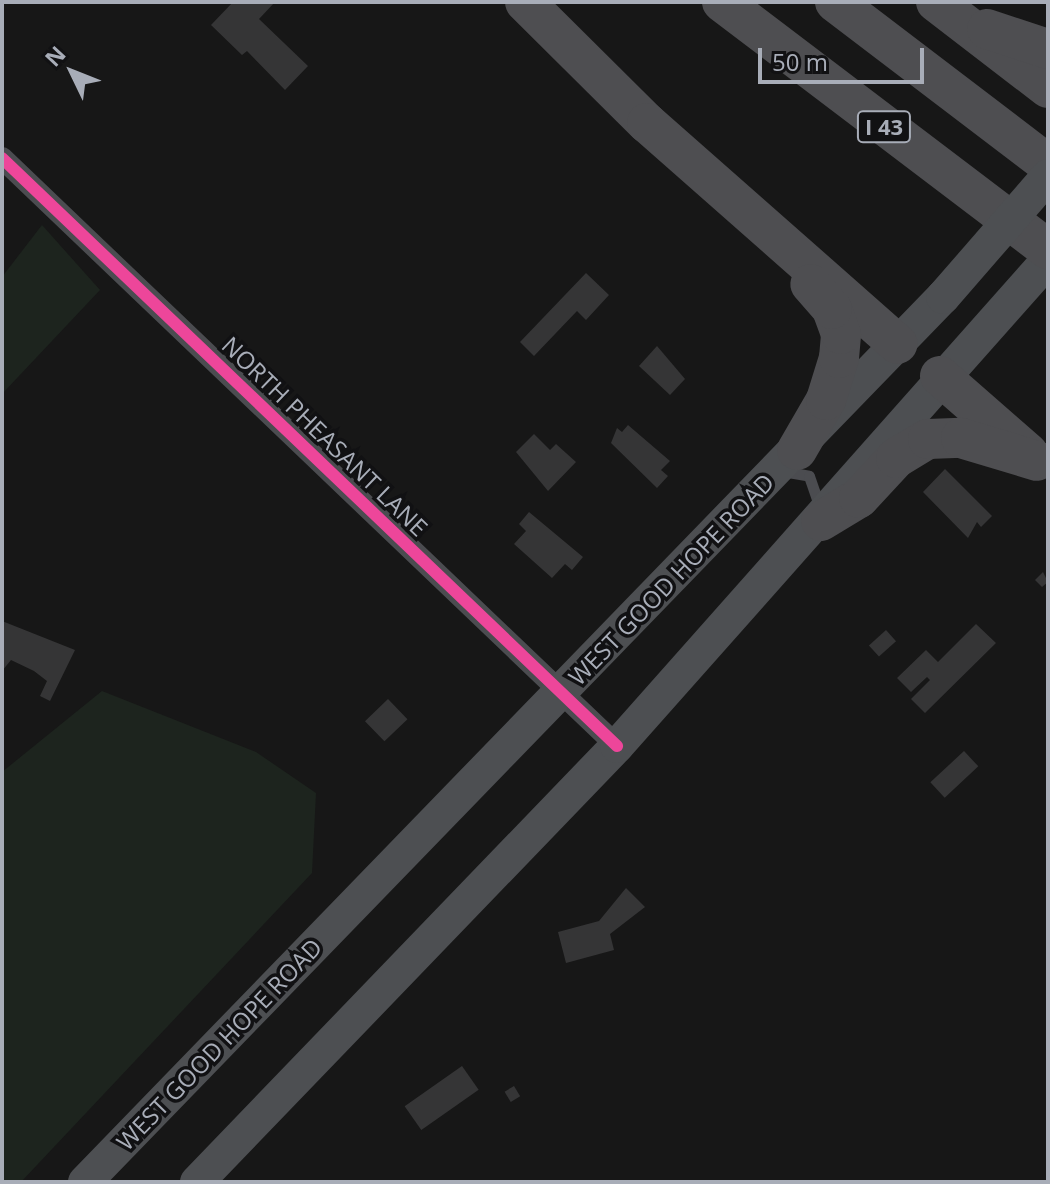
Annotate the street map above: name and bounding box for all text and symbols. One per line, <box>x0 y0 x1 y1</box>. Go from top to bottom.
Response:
north arrow <box>32 32 112 112</box>
scale bar <box>762 32 928 82</box>
text: N <box>37 39 72 72</box>
text: 50 m <box>772 45 828 78</box>
road number: I 43 <box>856 109 912 145</box>
street label: NORTH PHEASANT LANE <box>216 330 434 542</box>
street label: WEST GOOD HOPE ROAD <box>562 467 780 691</box>
street label: WEST GOOD HOPE ROAD <box>110 932 328 1156</box>

